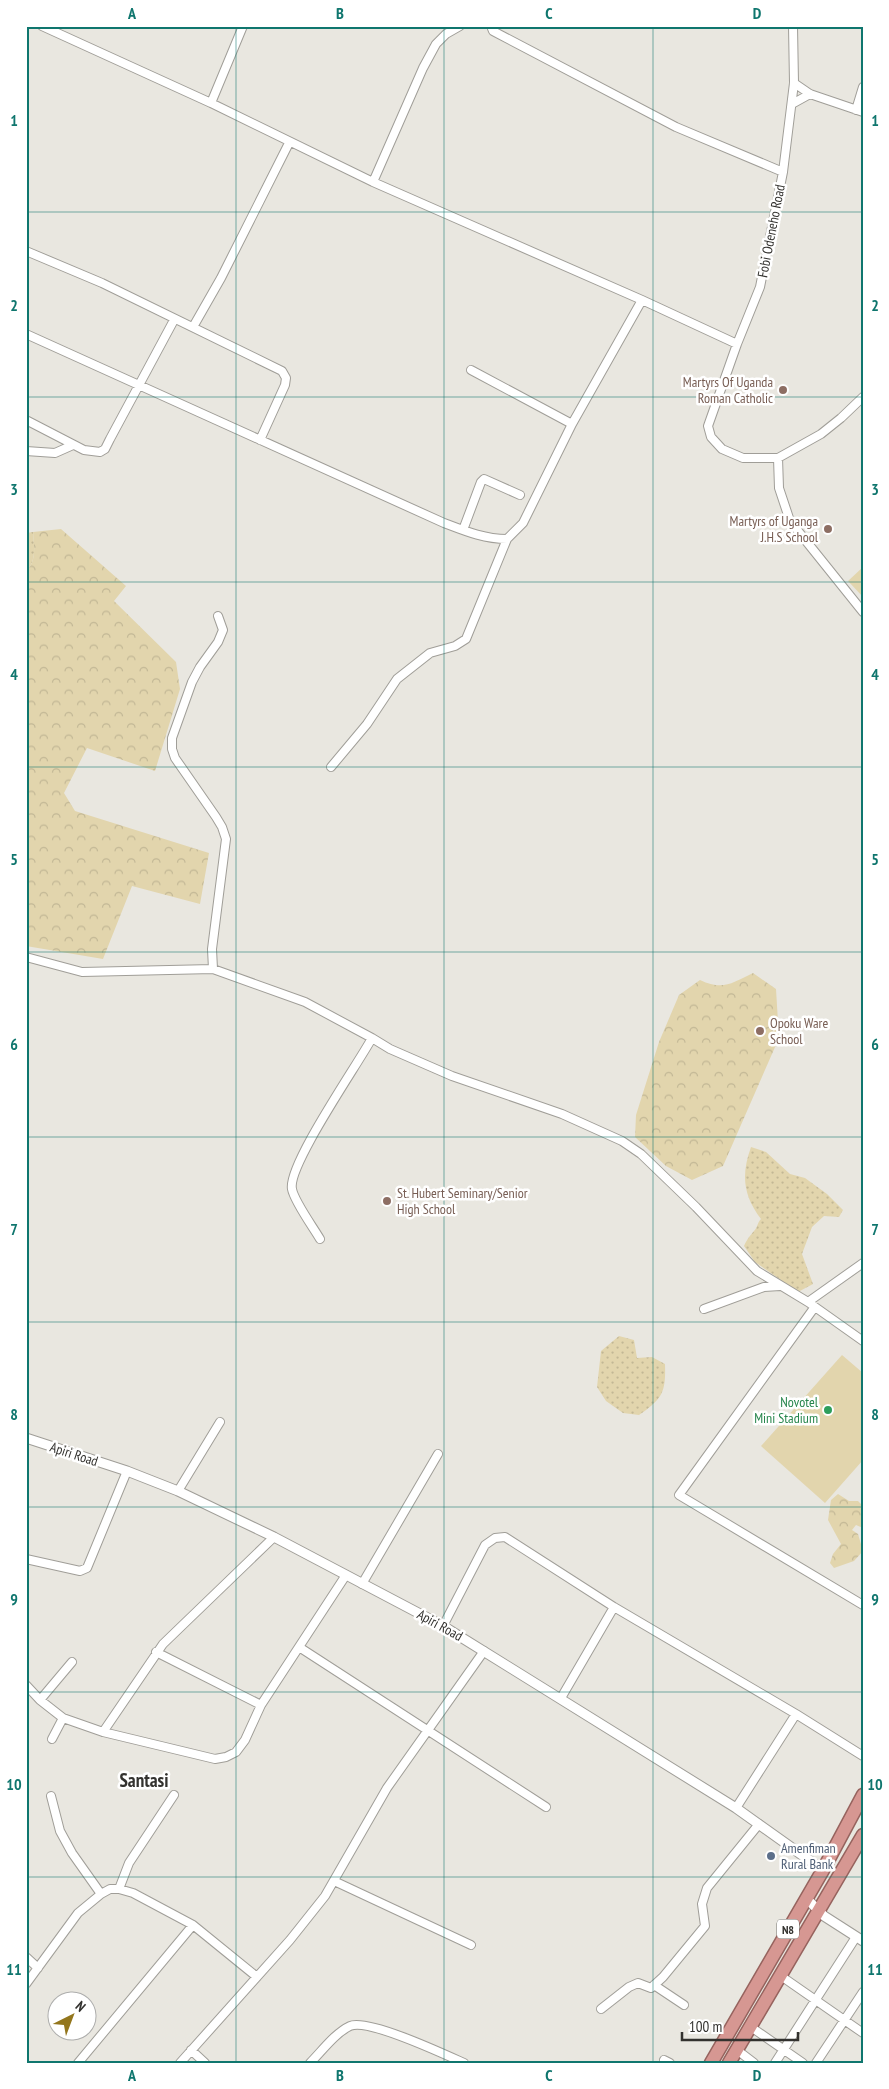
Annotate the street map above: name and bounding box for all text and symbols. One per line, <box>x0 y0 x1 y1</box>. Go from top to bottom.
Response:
text: A <box>127 3 137 23</box>
text: B <box>336 3 344 23</box>
text: C <box>545 3 553 23</box>
text: D <box>753 3 762 23</box>
text: 1 <box>10 110 18 130</box>
text: 1 <box>871 110 879 130</box>
street label: Fobi Odeneho Road <box>753 183 789 279</box>
text: 2 <box>10 295 18 315</box>
text: 2 <box>871 295 879 315</box>
place label: Martyrs Of Uganda Roman Catholic <box>683 373 773 407</box>
marker: Martyrs Of Uganda Roman Catholic <box>777 384 789 396</box>
text: 3 <box>10 479 18 499</box>
text: 3 <box>871 479 879 499</box>
place label: Martyrs of Uganga J.H.S School <box>730 512 819 546</box>
marker: Martyrs of Uganga J.H.S School <box>822 523 834 535</box>
text: 4 <box>10 664 18 684</box>
text: 4 <box>871 664 879 684</box>
text: 5 <box>10 849 18 869</box>
text: 5 <box>871 849 879 869</box>
place label: Opoku Ware School <box>770 1014 828 1048</box>
marker: Opoku Ware School <box>754 1025 766 1037</box>
text: 6 <box>10 1034 18 1054</box>
text: 6 <box>871 1034 879 1054</box>
place label: St. Hubert Seminary/Senior High School <box>397 1184 528 1218</box>
marker: St. Hubert Seminary/Senior High School <box>381 1195 393 1207</box>
text: 7 <box>10 1219 18 1239</box>
text: 7 <box>871 1219 879 1239</box>
place label: Novotel Mini Stadium <box>754 1393 819 1427</box>
text: 8 <box>10 1404 18 1424</box>
marker: Novotel Mini Stadium <box>822 1404 834 1416</box>
text: 8 <box>871 1404 879 1424</box>
street label: Apiri Road <box>48 1438 100 1470</box>
text: 9 <box>10 1589 18 1609</box>
text: 9 <box>871 1589 879 1609</box>
street label: Apiri Road <box>414 1605 466 1645</box>
district label: Santasi <box>119 1768 169 1792</box>
text: 10 <box>6 1774 22 1794</box>
text: 10 <box>867 1774 883 1794</box>
place label: Amenfiman Rural Bank <box>781 1839 836 1873</box>
marker: Amenfiman Rural Bank <box>765 1850 777 1862</box>
road number: N8 <box>777 1920 799 1938</box>
text: 11 <box>6 1959 22 1979</box>
text: 11 <box>867 1959 883 1979</box>
north arrow <box>48 1992 98 2042</box>
text: N <box>72 1997 90 2016</box>
scale bar <box>682 2009 798 2041</box>
text: 100 m <box>689 2017 722 2036</box>
text: A <box>127 2065 137 2085</box>
text: B <box>336 2065 344 2085</box>
text: C <box>545 2065 553 2085</box>
text: D <box>753 2065 762 2085</box>

